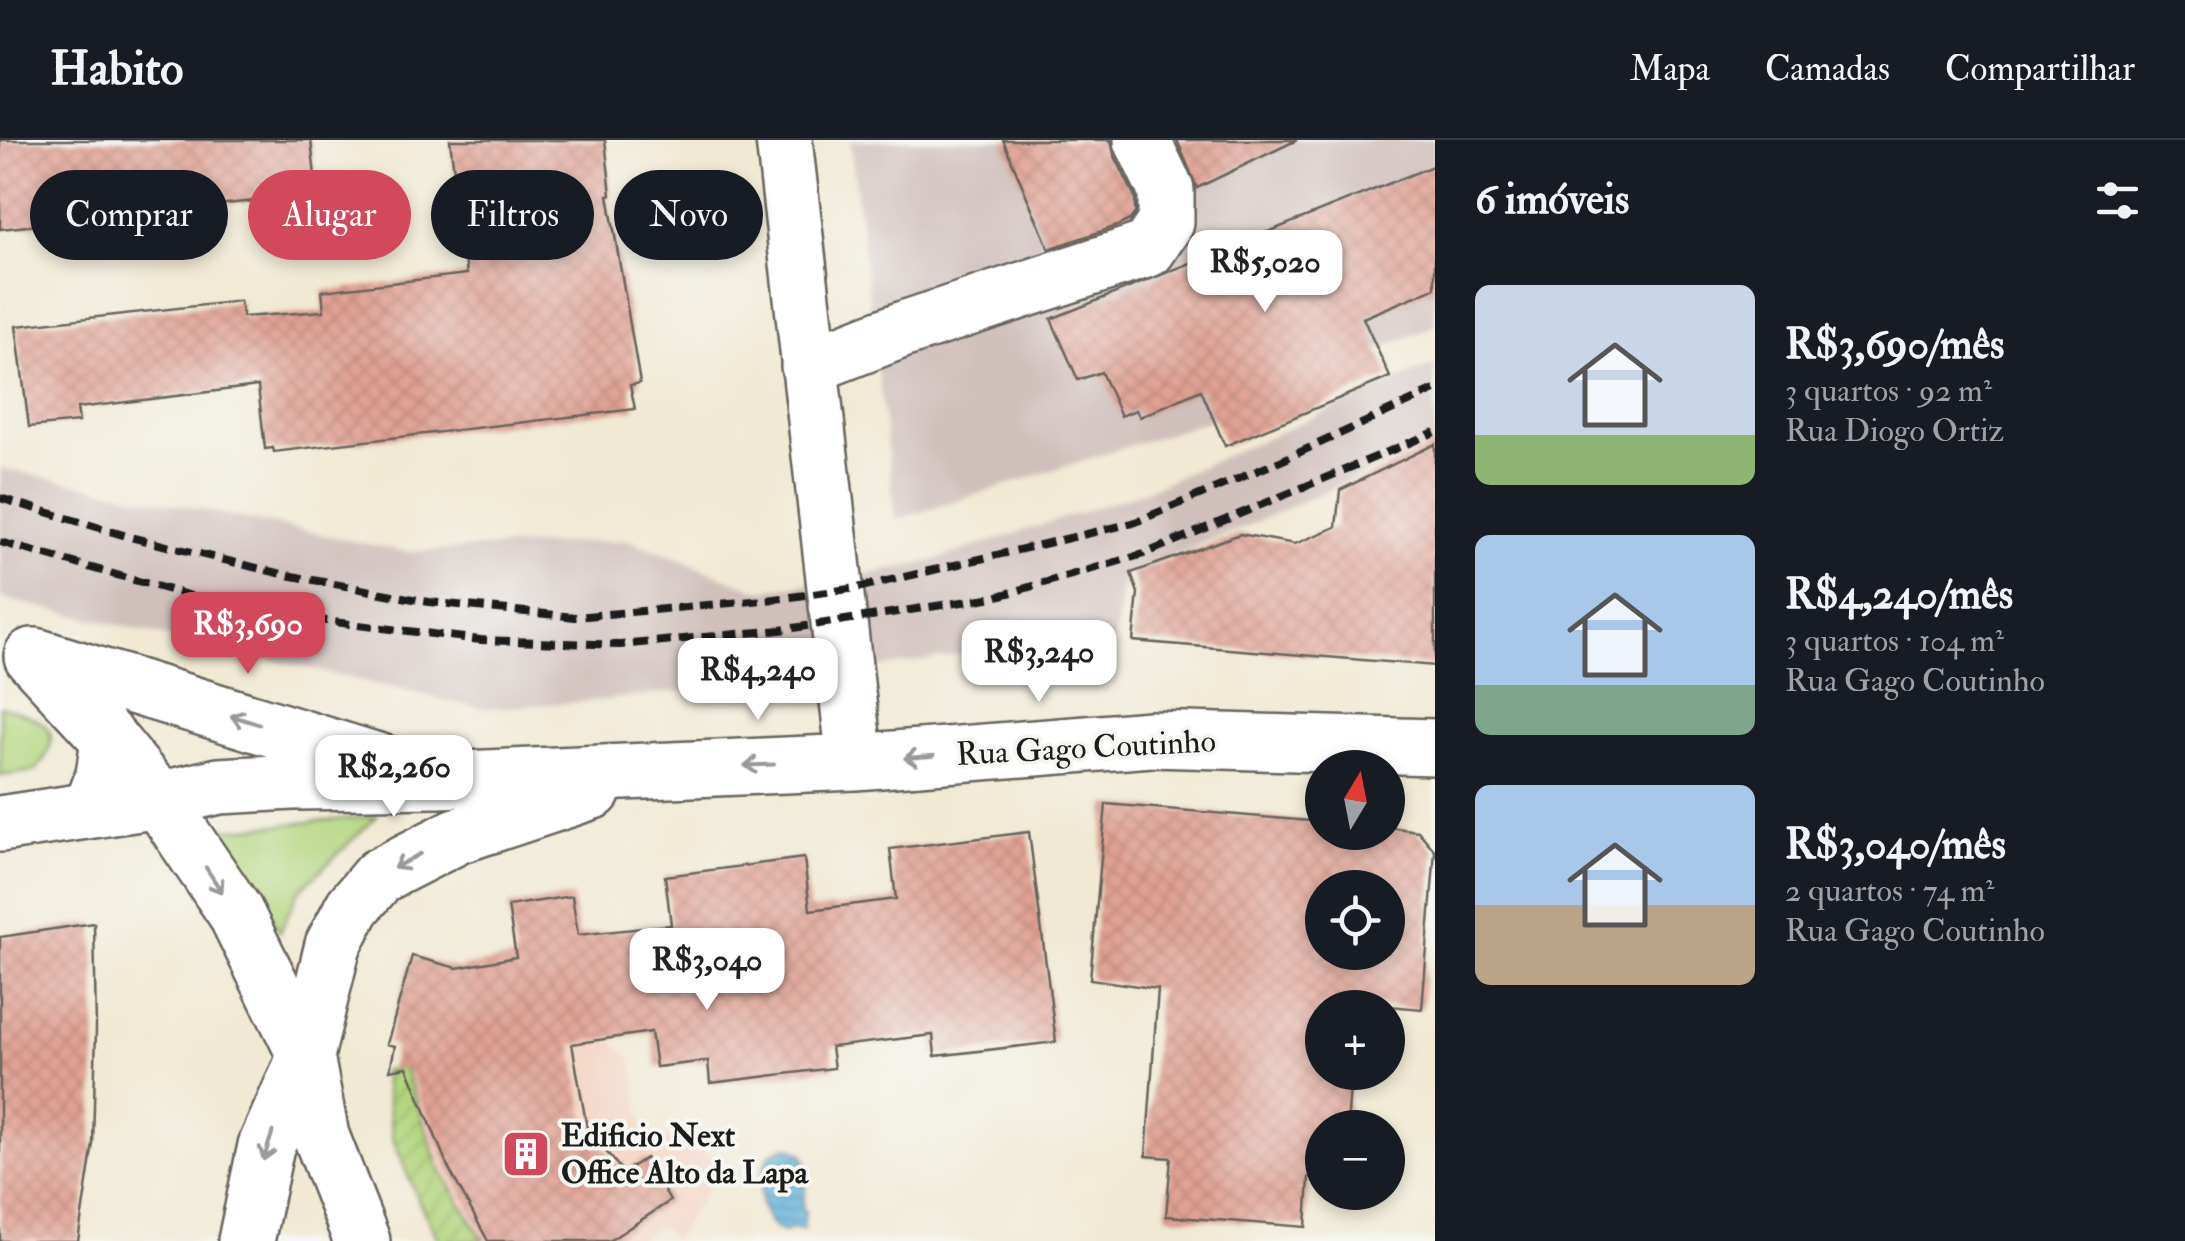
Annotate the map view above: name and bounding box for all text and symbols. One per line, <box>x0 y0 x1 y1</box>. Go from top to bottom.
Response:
text: Habito <box>50 39 183 99</box>
text: Mapa <box>1630 47 1710 91</box>
text: Camadas <box>1765 47 1890 91</box>
text: Compartilhar <box>1945 47 2135 91</box>
chip: Comprar <box>30 170 228 260</box>
chip: Alugar <box>248 170 411 260</box>
chip: Filtros <box>431 170 594 260</box>
chip: Novo <box>614 170 763 260</box>
icon: filters <box>2090 173 2145 228</box>
text: 6 imóveis <box>1475 174 1629 226</box>
pin: R$5,020 <box>1173 230 1357 315</box>
text: R$5,020 <box>1209 242 1321 282</box>
text: R$3,690/mês <box>1785 319 2004 371</box>
icon: home <box>1555 325 1675 445</box>
text: 3 quartos · 92 m² <box>1785 371 1992 411</box>
text: Rua Diogo Ortiz <box>1785 411 2004 451</box>
text: R$4,240/mês <box>1785 569 2013 621</box>
icon: home <box>1555 575 1675 695</box>
pin: R$3,690 <box>156 592 340 677</box>
text: R$3,690 <box>193 604 303 644</box>
pin: R$3,240 <box>947 620 1131 705</box>
text: 3 quartos · 104 m² <box>1785 621 2004 661</box>
text: R$3,240 <box>984 632 1094 672</box>
pin: R$4,240 <box>666 638 850 723</box>
text: R$4,240 <box>700 650 816 690</box>
text: Rua Gago Coutinho <box>1785 661 2045 701</box>
one-way arrow <box>229 710 261 728</box>
street label: Rua Gago Coutinho <box>955 721 1217 775</box>
pin: R$2,260 <box>302 735 486 820</box>
text: R$2,260 <box>337 747 451 787</box>
one-way arrow <box>903 748 936 767</box>
north arrow <box>1305 750 1405 850</box>
map controls <box>1305 750 1405 1210</box>
one-way arrow <box>744 756 776 775</box>
text: R$3,040/mês <box>1785 819 2006 871</box>
icon: home <box>1555 825 1675 945</box>
one-way arrow <box>393 852 422 871</box>
one-way arrow <box>203 866 224 894</box>
button: locate <box>1305 870 1405 970</box>
text: 2 quartos · 74 m² <box>1785 871 1994 911</box>
text: Rua Gago Coutinho <box>1785 911 2045 951</box>
pin: R$3,040 <box>615 928 799 1013</box>
text: R$3,040 <box>652 940 762 980</box>
button: + <box>1305 990 1405 1090</box>
button: − <box>1305 1110 1405 1210</box>
place label: Edificio Next Office Alto da Lapa <box>561 1116 809 1193</box>
building icon: Edificio Next Office Alto da Lapa <box>500 1128 552 1180</box>
one-way arrow <box>258 1129 276 1161</box>

